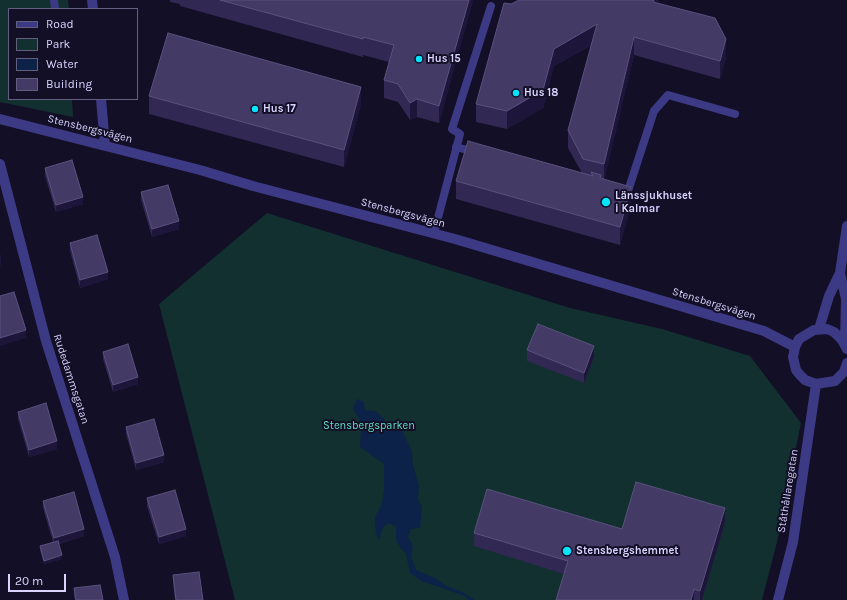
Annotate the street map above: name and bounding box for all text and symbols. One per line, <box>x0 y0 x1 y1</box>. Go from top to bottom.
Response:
legend <box>8 8 138 100</box>
text: Road <box>46 17 74 31</box>
text: Park <box>46 37 70 51</box>
place label: Hus 15 <box>427 52 461 66</box>
marker: Hus 15 <box>414 54 424 64</box>
text: Water <box>46 57 78 71</box>
text: Building <box>46 77 92 91</box>
place label: Hus 18 <box>524 86 558 100</box>
marker: Hus 18 <box>511 88 521 98</box>
place label: Hus 17 <box>263 102 296 116</box>
marker: Hus 17 <box>250 104 260 114</box>
street label: Stensbergsvägen <box>46 112 134 146</box>
place label: Länssjukhuset i Kalmar <box>615 189 692 215</box>
street label: Stensbergsvägen <box>359 195 447 231</box>
marker: Länssjukhuset i Kalmar <box>600 196 612 208</box>
street label: Stensbergsvägen <box>671 285 757 323</box>
street label: Rudedammsgatan <box>50 332 92 426</box>
park label: Stensbergsparken <box>323 419 415 433</box>
street label: Ståthållaregatan <box>775 448 801 534</box>
place label: Stensbergshemmet <box>576 544 679 558</box>
marker: Stensbergshemmet <box>561 545 573 557</box>
scale bar <box>10 566 68 592</box>
text: 20 m <box>15 574 43 588</box>

